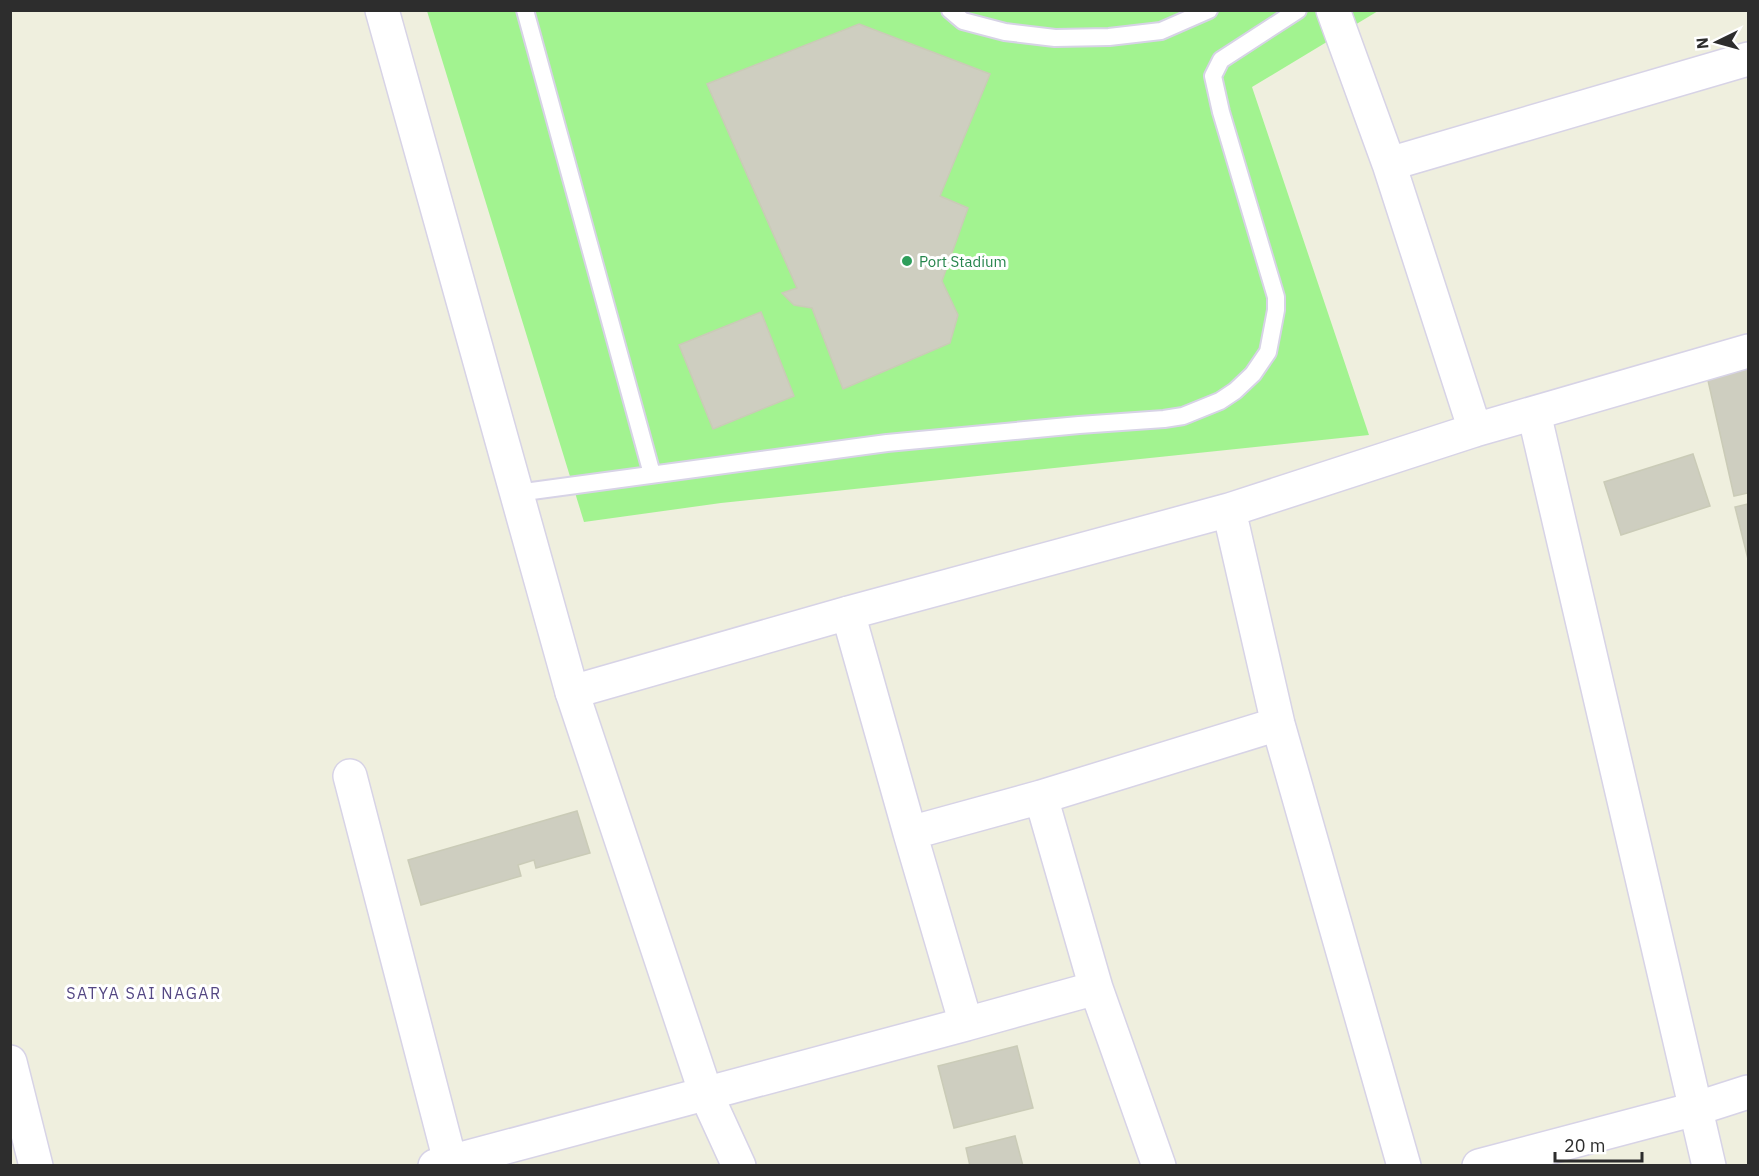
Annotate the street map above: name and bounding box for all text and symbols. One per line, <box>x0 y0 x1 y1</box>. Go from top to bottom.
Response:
north arrow <box>1687 12 1747 72</box>
text: N <box>1692 37 1713 50</box>
place label: Port Stadium <box>919 252 1007 271</box>
marker: Port Stadium <box>900 254 914 268</box>
district label: SATYA SAI NAGAR <box>66 983 222 1003</box>
scale bar <box>1555 1125 1642 1163</box>
text: 20 m <box>1564 1134 1606 1157</box>

